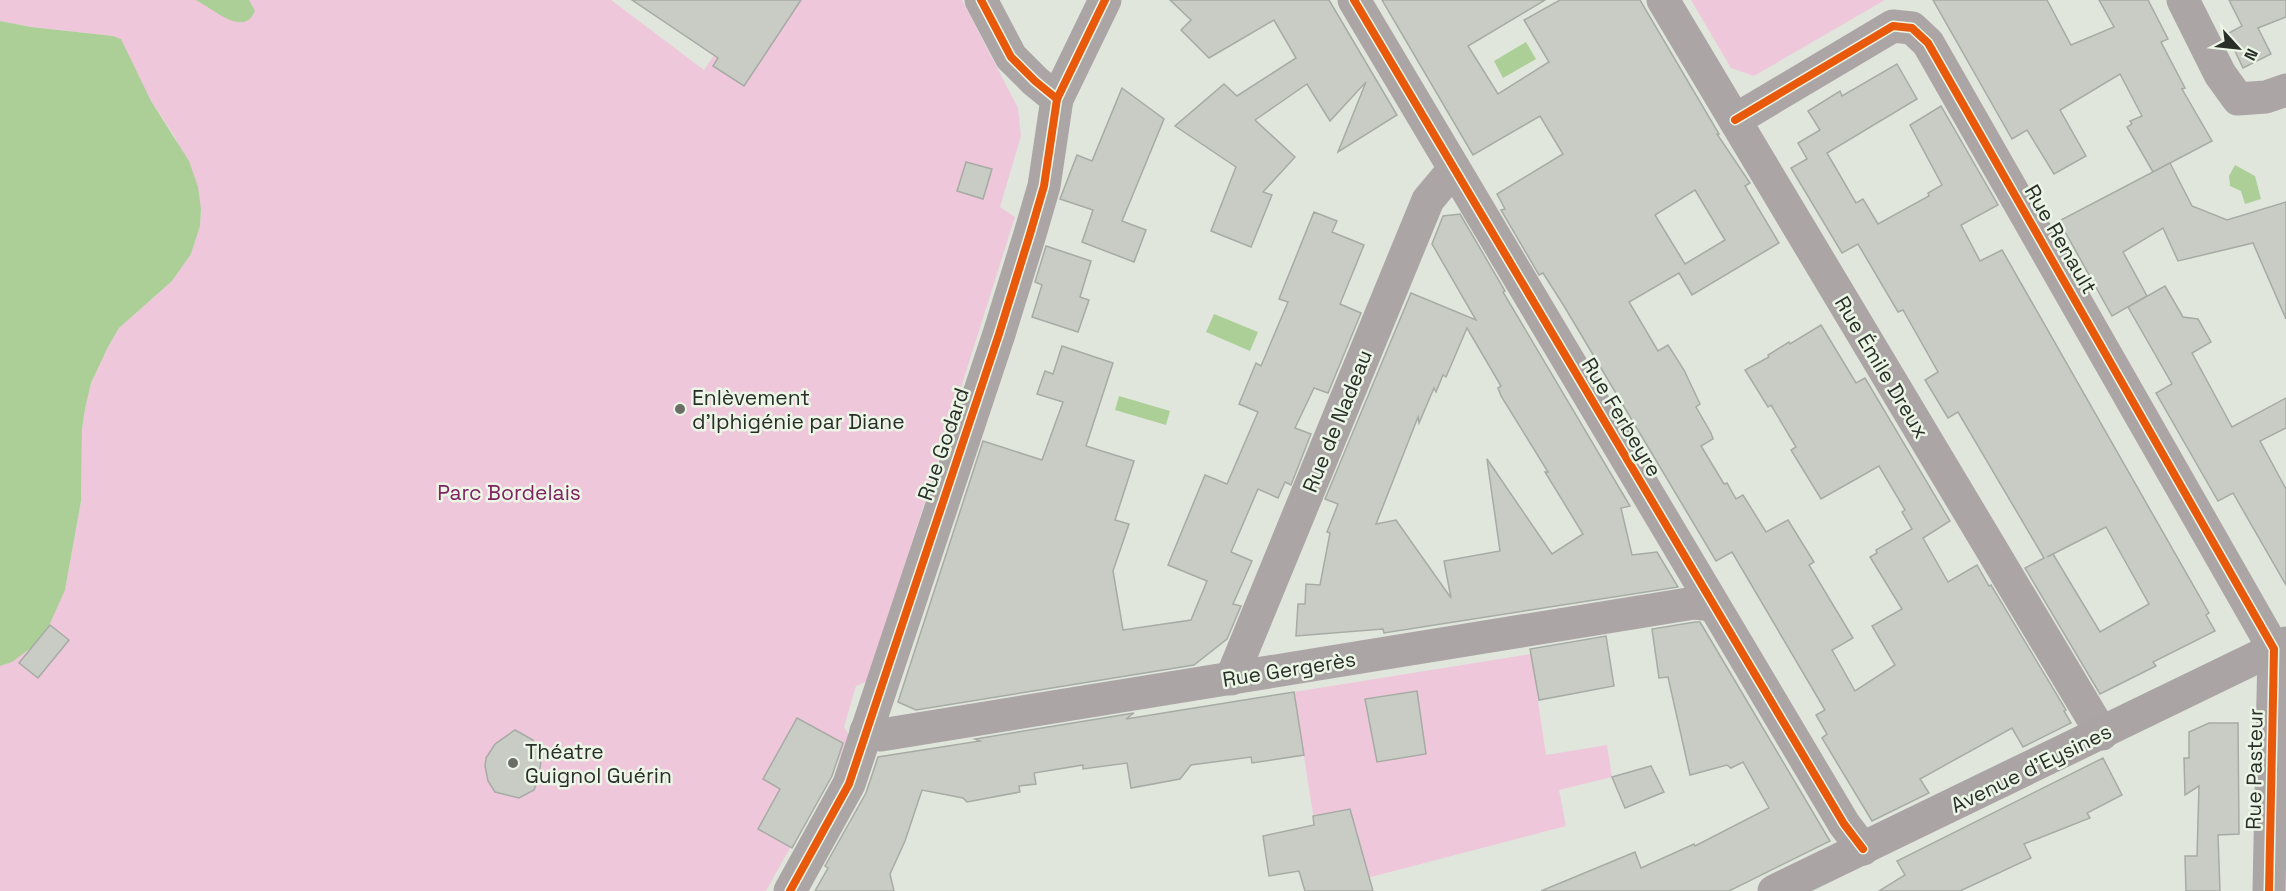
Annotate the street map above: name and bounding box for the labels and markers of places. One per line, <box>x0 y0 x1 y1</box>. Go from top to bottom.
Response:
place label: Enlèvement d'Iphigénie par Diane <box>692 384 905 435</box>
marker: Enlèvement d'Iphigénie par Diane <box>673 402 687 416</box>
place label: Théatre Guignol Guérin <box>525 738 672 789</box>
marker: Théatre Guignol Guérin <box>506 756 520 770</box>

